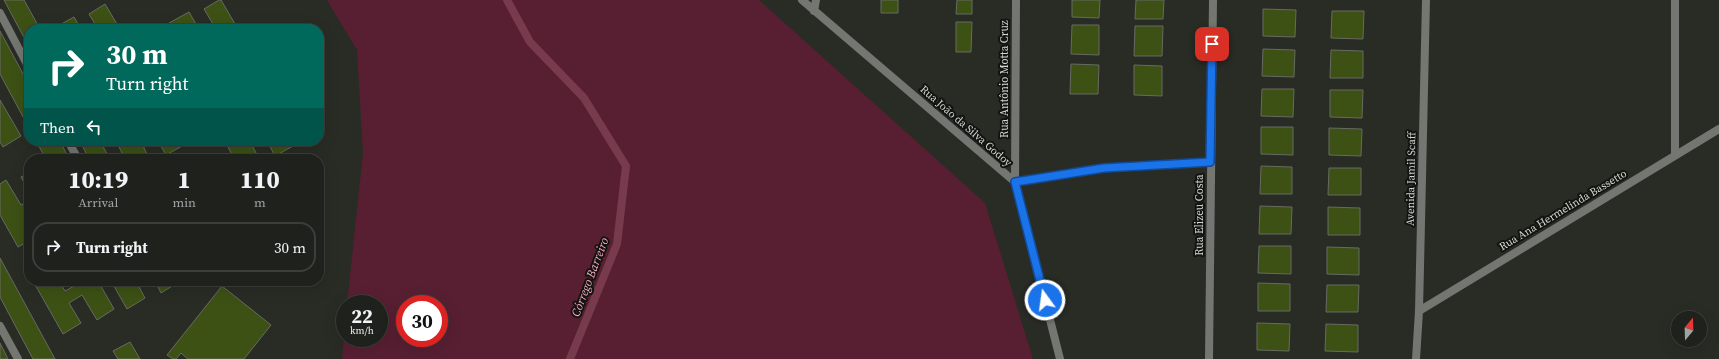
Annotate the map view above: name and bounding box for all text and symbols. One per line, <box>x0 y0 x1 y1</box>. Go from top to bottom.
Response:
street label: Rua Antônio Motta Cruz <box>997 20 1012 138</box>
pin <box>1195 27 1229 61</box>
icon: arrive <box>1201 33 1223 55</box>
text: 30 m <box>106 35 168 73</box>
icon: right <box>40 40 92 92</box>
text: Turn right <box>106 71 188 96</box>
street label: Rua João da Silva Godoy <box>917 82 1015 170</box>
icon: left <box>83 116 105 138</box>
text: Then <box>40 117 75 138</box>
street label: Avenida Jamil Scaff <box>1403 130 1419 226</box>
text: 10:19 <box>68 163 128 196</box>
text: 1 <box>178 163 191 196</box>
text: 110 <box>240 163 280 196</box>
street label: Rua Ana Hermelinda Bassetto <box>1496 166 1630 254</box>
street label: Rua Elizeu Costa <box>1192 174 1207 256</box>
text: Arrival <box>78 194 118 211</box>
text: min <box>172 194 196 211</box>
text: m <box>254 194 266 211</box>
water label: Córrego Barreiro <box>568 235 612 319</box>
icon: right <box>42 236 64 258</box>
text: Turn right <box>76 237 148 258</box>
text: 30 m <box>274 237 306 258</box>
position arrow <box>1024 279 1066 321</box>
speed limit sign: 30 <box>396 295 448 347</box>
text: 22 <box>351 302 373 330</box>
north arrow <box>1671 311 1707 347</box>
map controls <box>1671 311 1707 347</box>
text: km/h <box>350 324 374 337</box>

